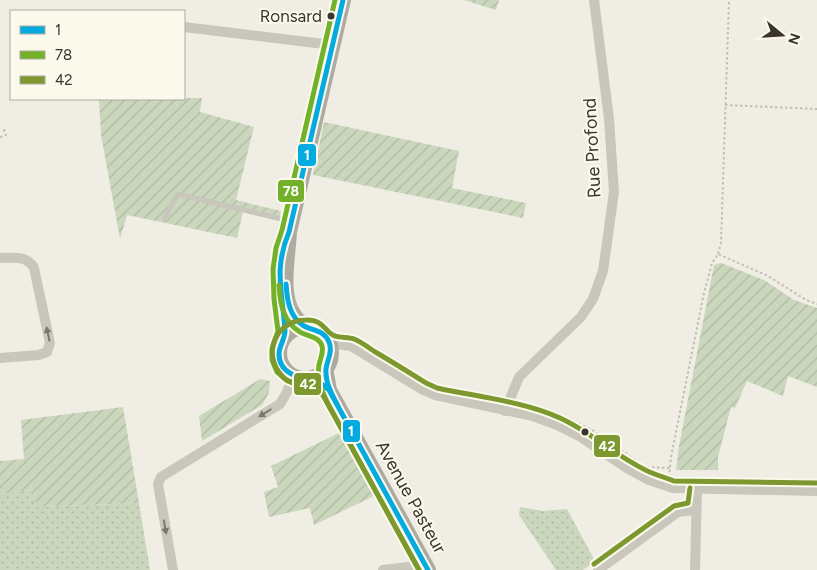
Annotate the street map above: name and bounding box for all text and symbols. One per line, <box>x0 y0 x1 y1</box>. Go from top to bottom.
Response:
place label: Ronsard <box>260 6 322 26</box>
legend <box>10 10 185 100</box>
north arrow <box>757 10 807 60</box>
marker: Ronsard <box>326 11 336 21</box>
text: 1 <box>55 21 61 39</box>
text: N <box>784 31 804 47</box>
text: 78 <box>55 46 72 64</box>
text: 42 <box>55 71 73 89</box>
street label: Rue Profond <box>578 97 606 199</box>
line badge: 1 <box>297 143 317 167</box>
text: 1 <box>304 147 310 164</box>
line badge: 78 <box>277 179 305 203</box>
text: 78 <box>283 183 299 200</box>
one-way arrow <box>43 325 51 341</box>
line badge: 42 <box>293 372 322 396</box>
text: 42 <box>300 376 316 393</box>
one-way arrow <box>258 408 271 418</box>
line badge: 1 <box>342 419 361 443</box>
text: 1 <box>348 423 354 440</box>
unlabelled marker <box>580 427 590 437</box>
line badge: 42 <box>593 434 621 458</box>
street label: Avenue Pasteur <box>371 437 451 557</box>
text: 42 <box>599 438 615 455</box>
one-way arrow <box>162 519 170 535</box>

